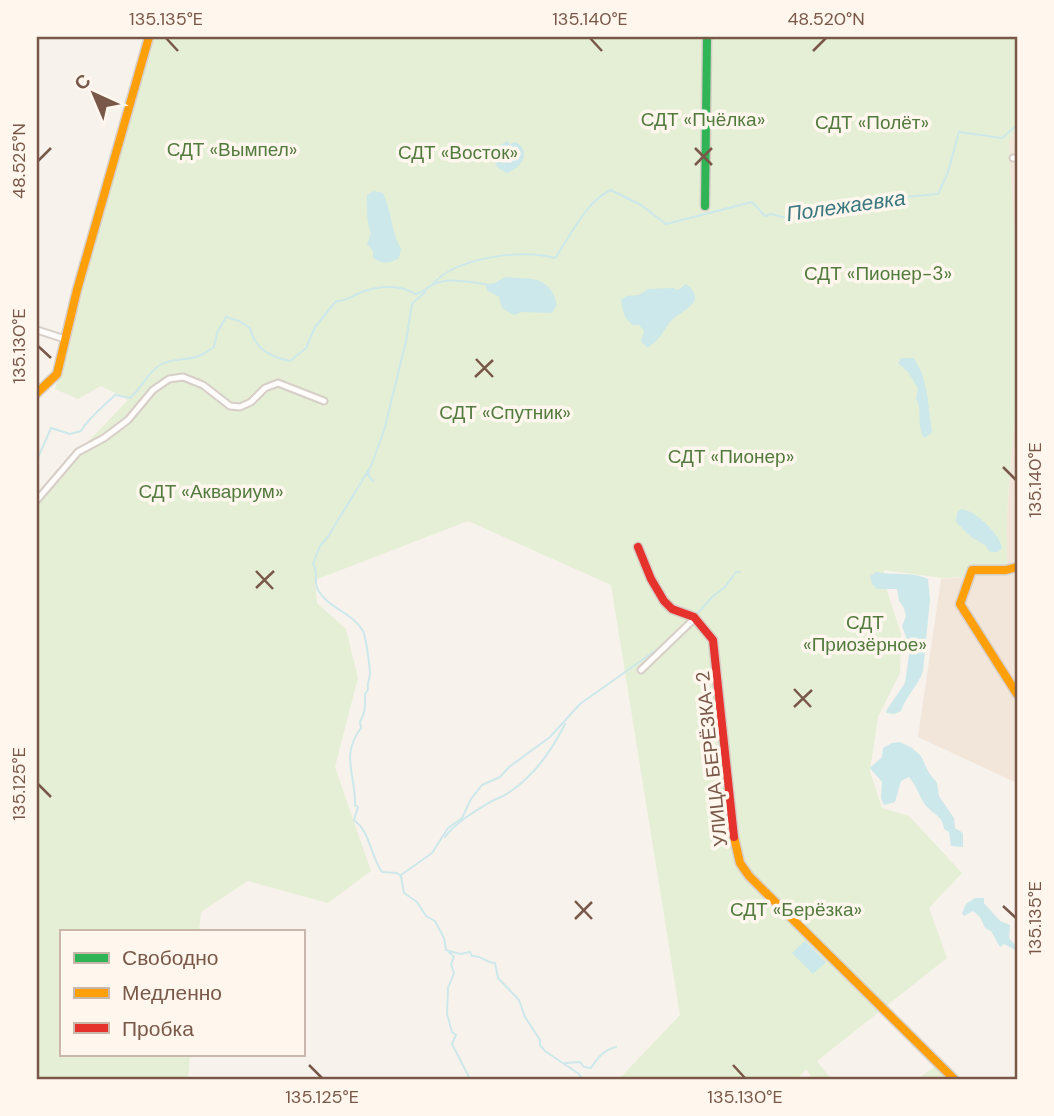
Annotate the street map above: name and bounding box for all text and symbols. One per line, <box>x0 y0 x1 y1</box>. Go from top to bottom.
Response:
text: 135.135°E <box>129 7 203 31</box>
text: 135.140°E <box>552 7 628 31</box>
text: 48.520°N <box>787 7 865 31</box>
north arrow <box>60 60 130 130</box>
text: С <box>69 68 96 96</box>
park label: СДТ «Пчёлка» <box>641 107 765 132</box>
park label: СДТ «Полёт» <box>815 110 929 135</box>
text: 48.525°N <box>7 123 31 199</box>
park label: СДТ «Вымпел» <box>167 137 297 162</box>
park label: СДТ «Восток» <box>398 140 518 165</box>
water label: Полежаевка <box>785 184 907 228</box>
park label: СДТ «Пионер-3» <box>804 261 952 286</box>
text: 135.130°E <box>7 308 31 384</box>
park label: СДТ «Спутник» <box>439 400 571 425</box>
text: 135.140°E <box>1023 442 1047 518</box>
park label: СДТ «Пионер» <box>668 444 794 469</box>
park label: СДТ «Аквариум» <box>139 479 283 504</box>
park label: СДТ «Приозёрное» <box>803 610 927 657</box>
street label: УЛИЦА БЕРЁЗКА-2 <box>690 670 733 848</box>
text: 135.125°E <box>7 747 31 821</box>
text: 135.135°E <box>1023 881 1047 955</box>
park label: СДТ «Берёзка» <box>730 897 862 922</box>
legend <box>60 930 304 1056</box>
text: Свободно <box>122 944 219 972</box>
text: Медленно <box>122 979 222 1007</box>
text: Пробка <box>122 1015 194 1043</box>
text: 135.125°E <box>285 1085 359 1109</box>
text: 135.130°E <box>707 1085 783 1109</box>

